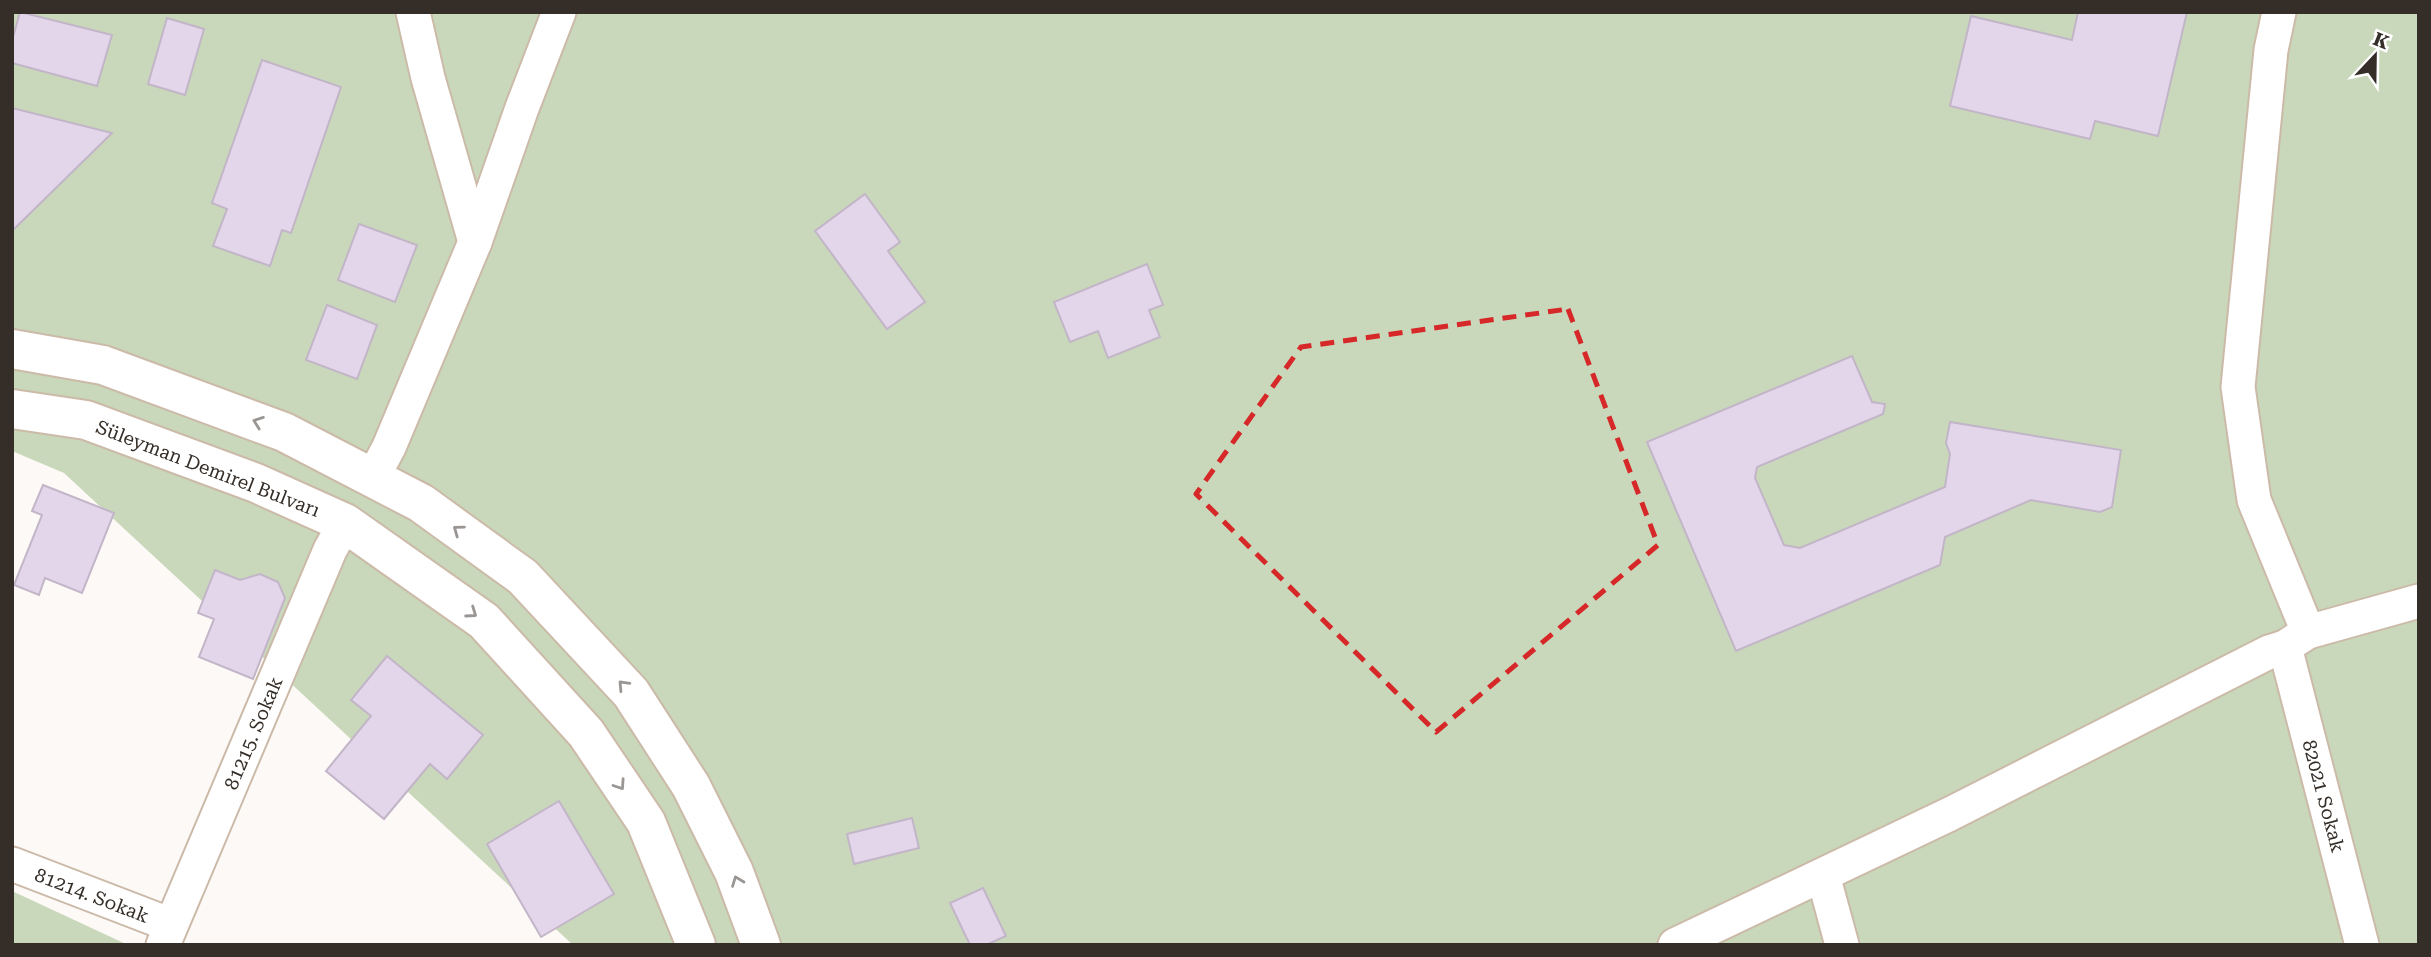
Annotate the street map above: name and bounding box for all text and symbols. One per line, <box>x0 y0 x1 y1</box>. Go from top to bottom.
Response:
north arrow <box>2340 21 2410 91</box>
text: K <box>2370 27 2392 54</box>
street label: Süleyman Demirel Bulvarı <box>93 415 323 522</box>
one-way arrow <box>253 417 265 431</box>
one-way arrow <box>453 526 466 538</box>
one-way arrow <box>464 605 477 617</box>
street label: 81215. Sokak <box>219 673 288 793</box>
one-way arrow <box>619 680 632 693</box>
street label: 82021 Sokak <box>2297 737 2350 855</box>
one-way arrow <box>612 777 625 790</box>
street label: 81214. Sokak <box>31 863 152 928</box>
one-way arrow <box>732 875 746 887</box>

